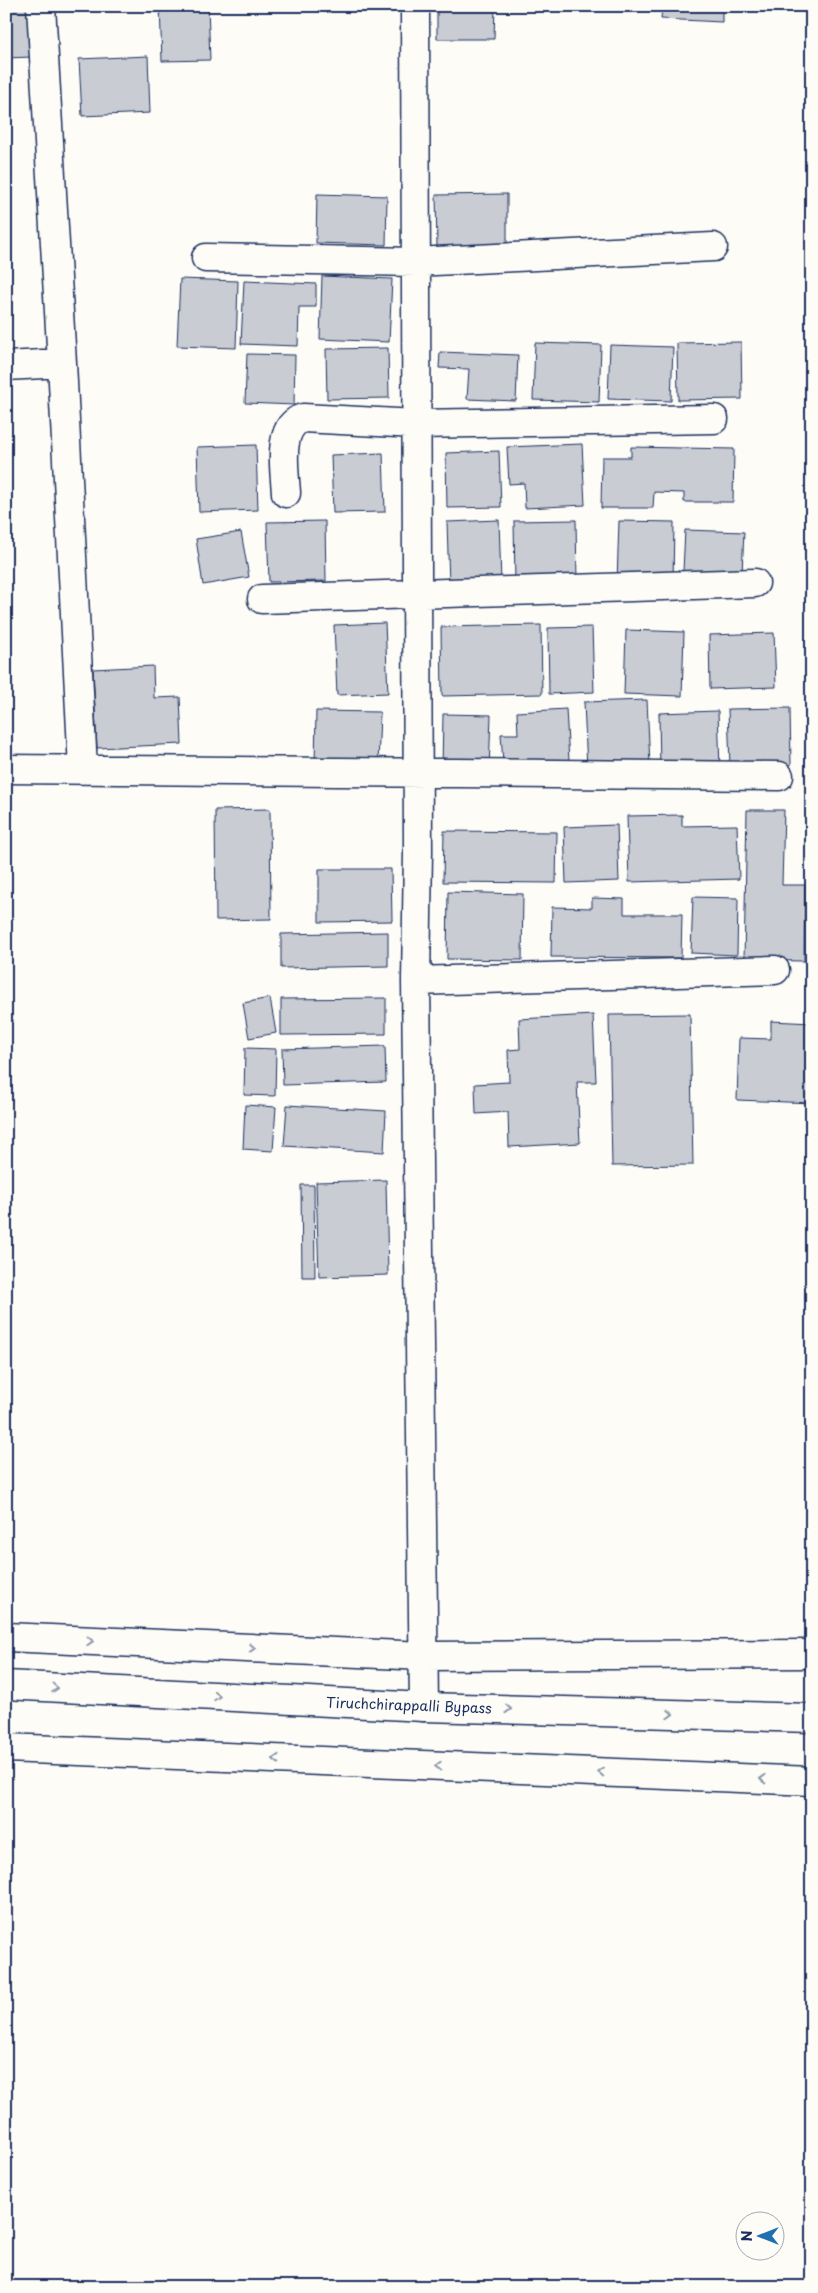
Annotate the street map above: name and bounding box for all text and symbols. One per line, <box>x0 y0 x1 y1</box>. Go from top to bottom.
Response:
one-way arrow <box>86 1635 94 1646</box>
one-way arrow <box>248 1643 256 1654</box>
one-way arrow <box>51 1682 59 1693</box>
one-way arrow <box>213 1691 221 1702</box>
street label: Tiruchchirappalli Bypass <box>326 1692 492 1718</box>
one-way arrow <box>504 1704 512 1714</box>
one-way arrow <box>666 1708 674 1719</box>
one-way arrow <box>272 1754 280 1765</box>
one-way arrow <box>434 1760 442 1771</box>
one-way arrow <box>596 1767 604 1778</box>
one-way arrow <box>759 1773 767 1784</box>
north arrow <box>736 2210 786 2260</box>
text: N <box>736 2230 757 2242</box>

